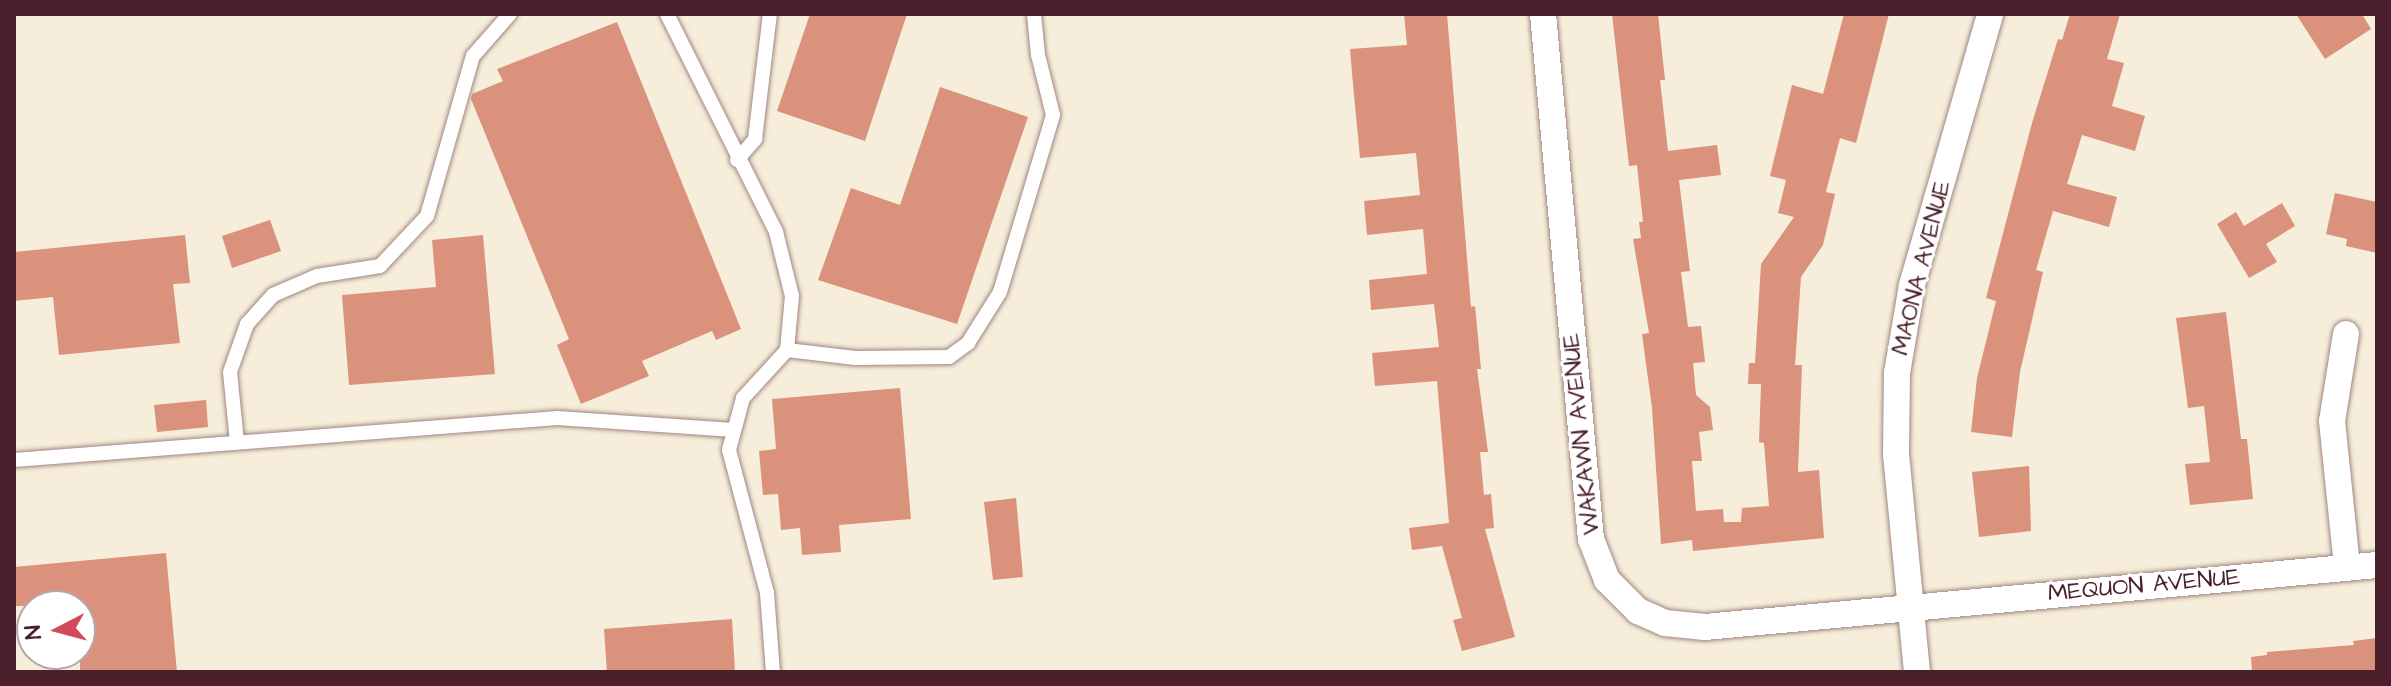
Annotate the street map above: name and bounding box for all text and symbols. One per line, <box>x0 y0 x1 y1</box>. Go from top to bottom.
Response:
street label: MAONA AVENUE <box>1886 178 1958 358</box>
street label: WAKAWN AVENUE <box>1557 332 1607 536</box>
street label: MEQUON AVENUE <box>2047 563 2241 609</box>
north arrow <box>16 590 96 670</box>
text: N <box>17 624 50 641</box>

